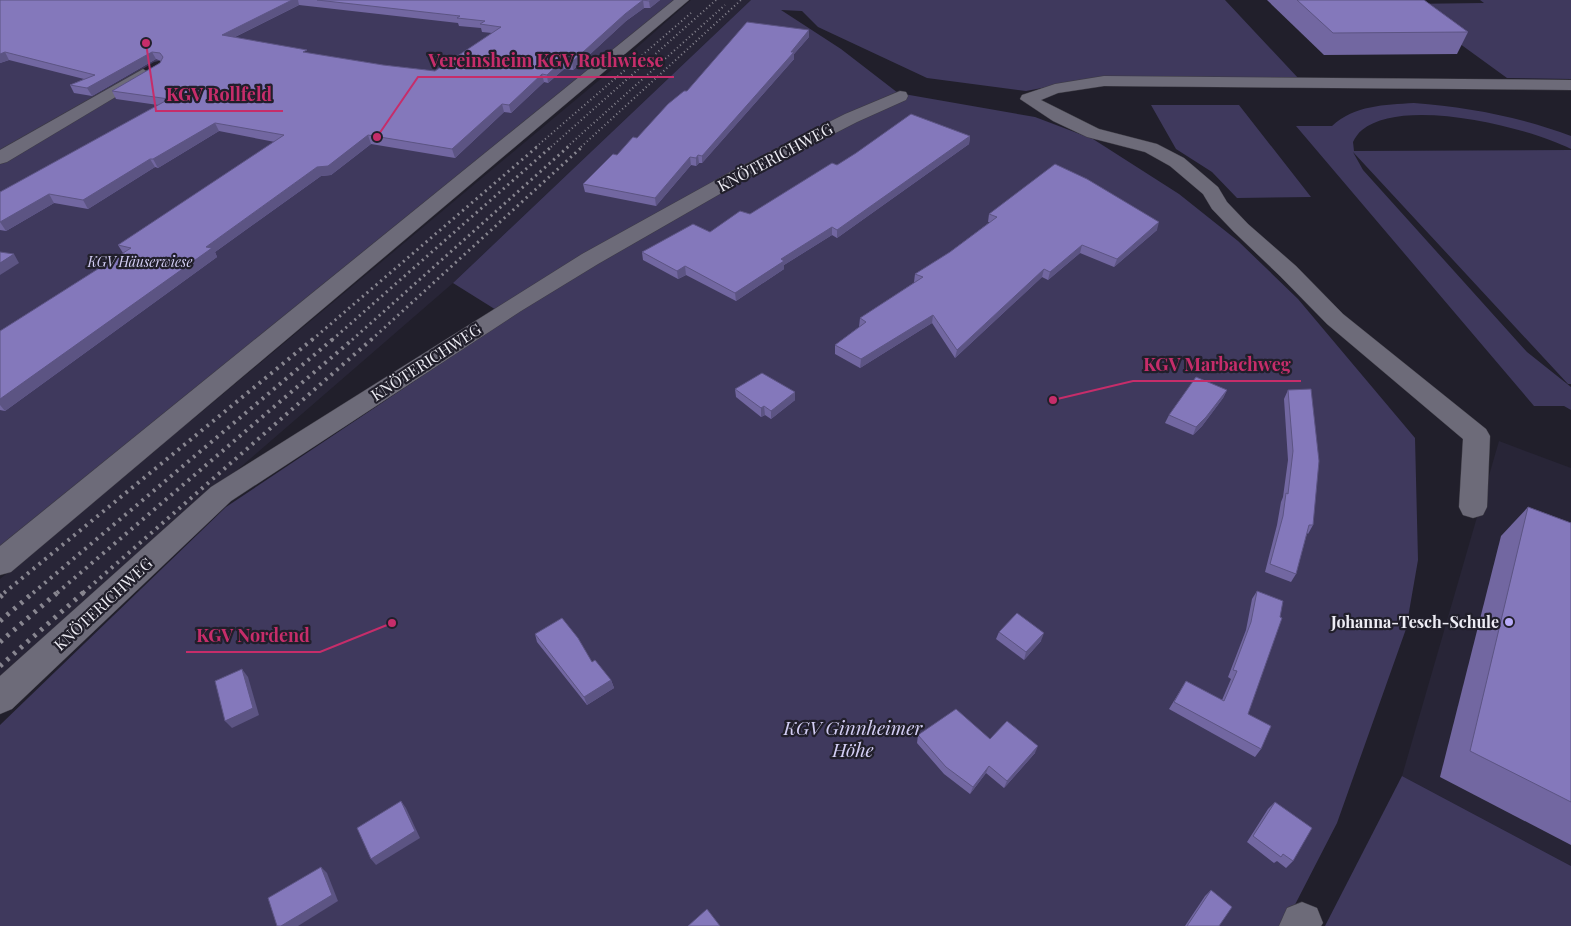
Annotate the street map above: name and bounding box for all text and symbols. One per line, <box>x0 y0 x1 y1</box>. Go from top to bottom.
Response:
callout: Vereinsheim KGV Rothwiese <box>418 44 674 77</box>
text: Vereinsheim KGV Rothwiese <box>427 48 664 72</box>
callout: KGV Rollfeld <box>156 78 283 111</box>
text: KGV Rollfeld <box>166 82 272 106</box>
street label: KNÖTERICHWEG <box>714 117 836 196</box>
park label: KGV Häuserwiese <box>87 252 192 271</box>
street label: KNÖTERICHWEG <box>367 318 485 405</box>
callout: KGV Marbachweg <box>1133 348 1301 381</box>
text: KGV Marbachweg <box>1143 352 1291 376</box>
street label: KNÖTERICHWEG <box>49 552 156 655</box>
place label: Johanna-Tesch-Schule <box>1330 611 1499 632</box>
marker: Johanna-Tesch-Schule <box>1503 616 1515 628</box>
callout: KGV Nordend <box>186 619 320 652</box>
text: KGV Nordend <box>196 623 310 647</box>
park label: KGV Ginnheimer Höhe <box>783 714 923 762</box>

